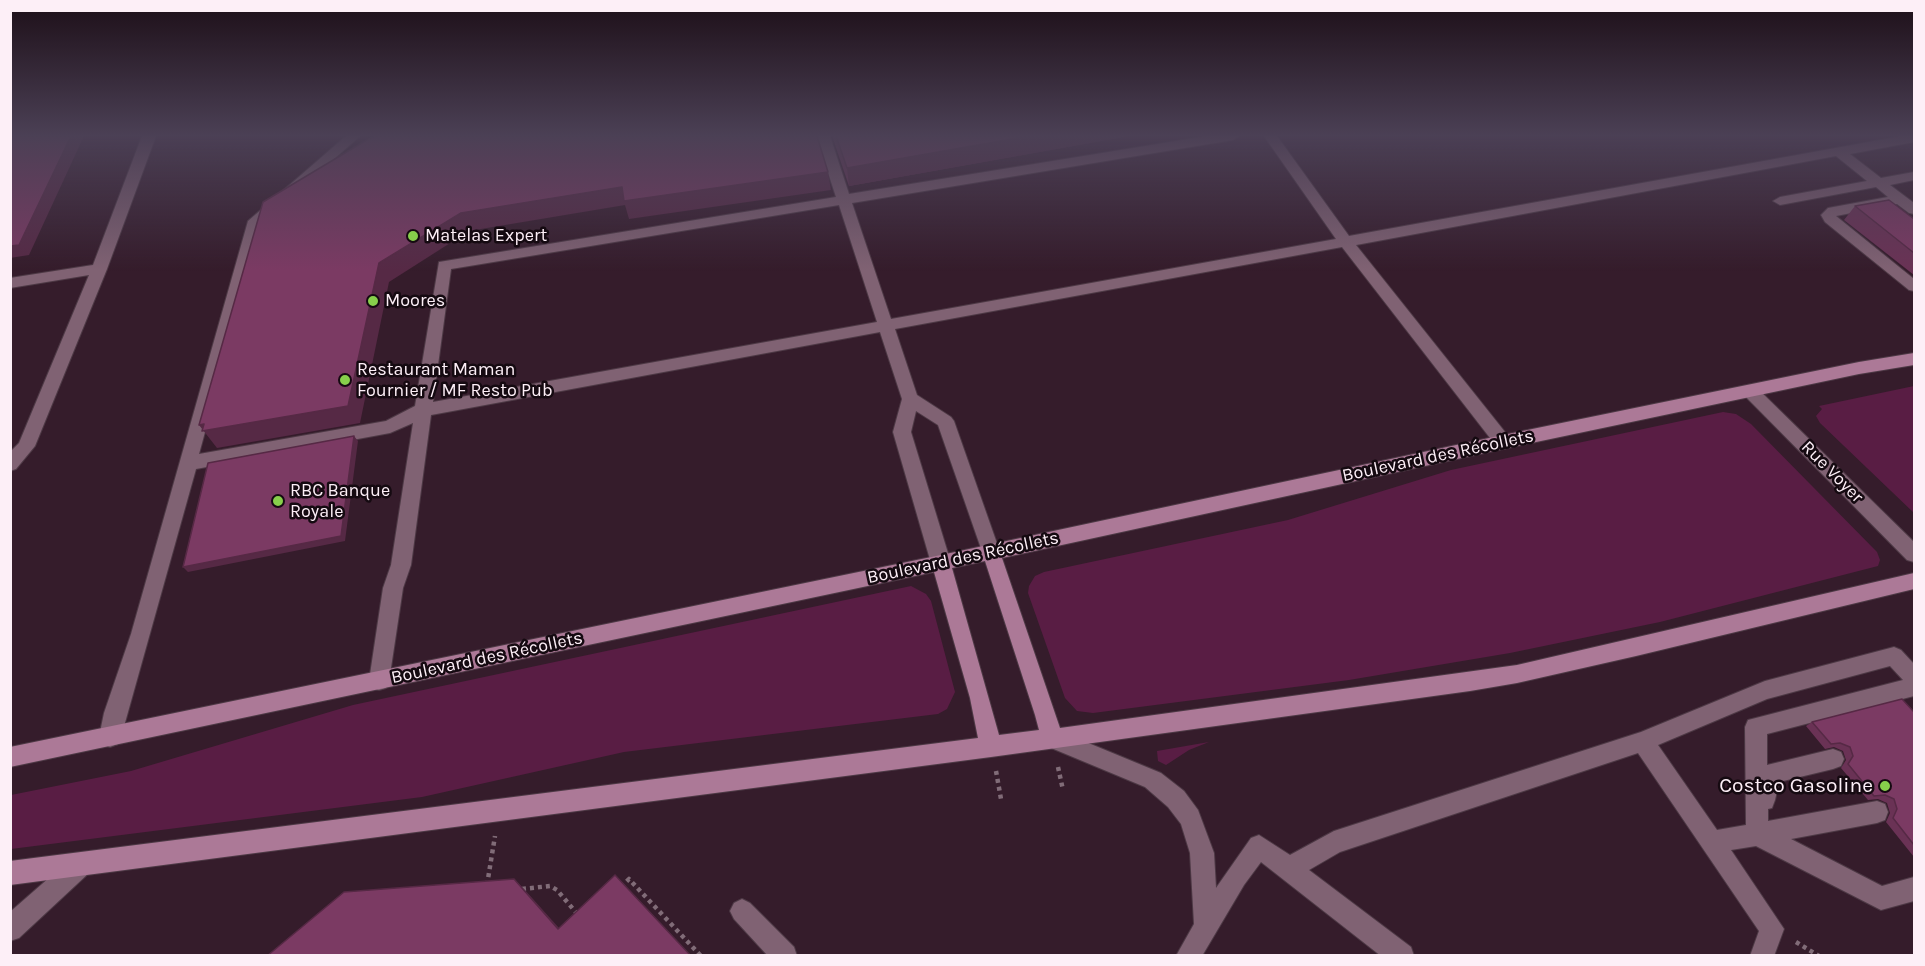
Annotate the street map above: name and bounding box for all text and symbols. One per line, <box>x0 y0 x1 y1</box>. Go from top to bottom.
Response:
place label: Matelas Expert <box>425 225 547 247</box>
marker: Matelas Expert <box>406 229 420 243</box>
place label: Moores <box>385 290 445 312</box>
marker: Moores <box>366 294 380 308</box>
place label: Restaurant Maman Fournier / MF Resto Pub <box>357 359 553 401</box>
marker: Restaurant Maman Fournier / MF Resto Pub <box>338 373 352 387</box>
street label: Boulevard des Récollets <box>1340 425 1536 487</box>
street label: Rue Voyer <box>1796 436 1868 508</box>
place label: RBC Banque Royale <box>290 480 390 522</box>
marker: RBC Banque Royale <box>271 494 285 508</box>
street label: Boulevard des Récollets <box>865 527 1061 589</box>
street label: Boulevard des Récollets <box>389 627 585 689</box>
place label: Costco Gasoline <box>1719 773 1873 799</box>
marker: Costco Gasoline <box>1878 779 1892 793</box>

